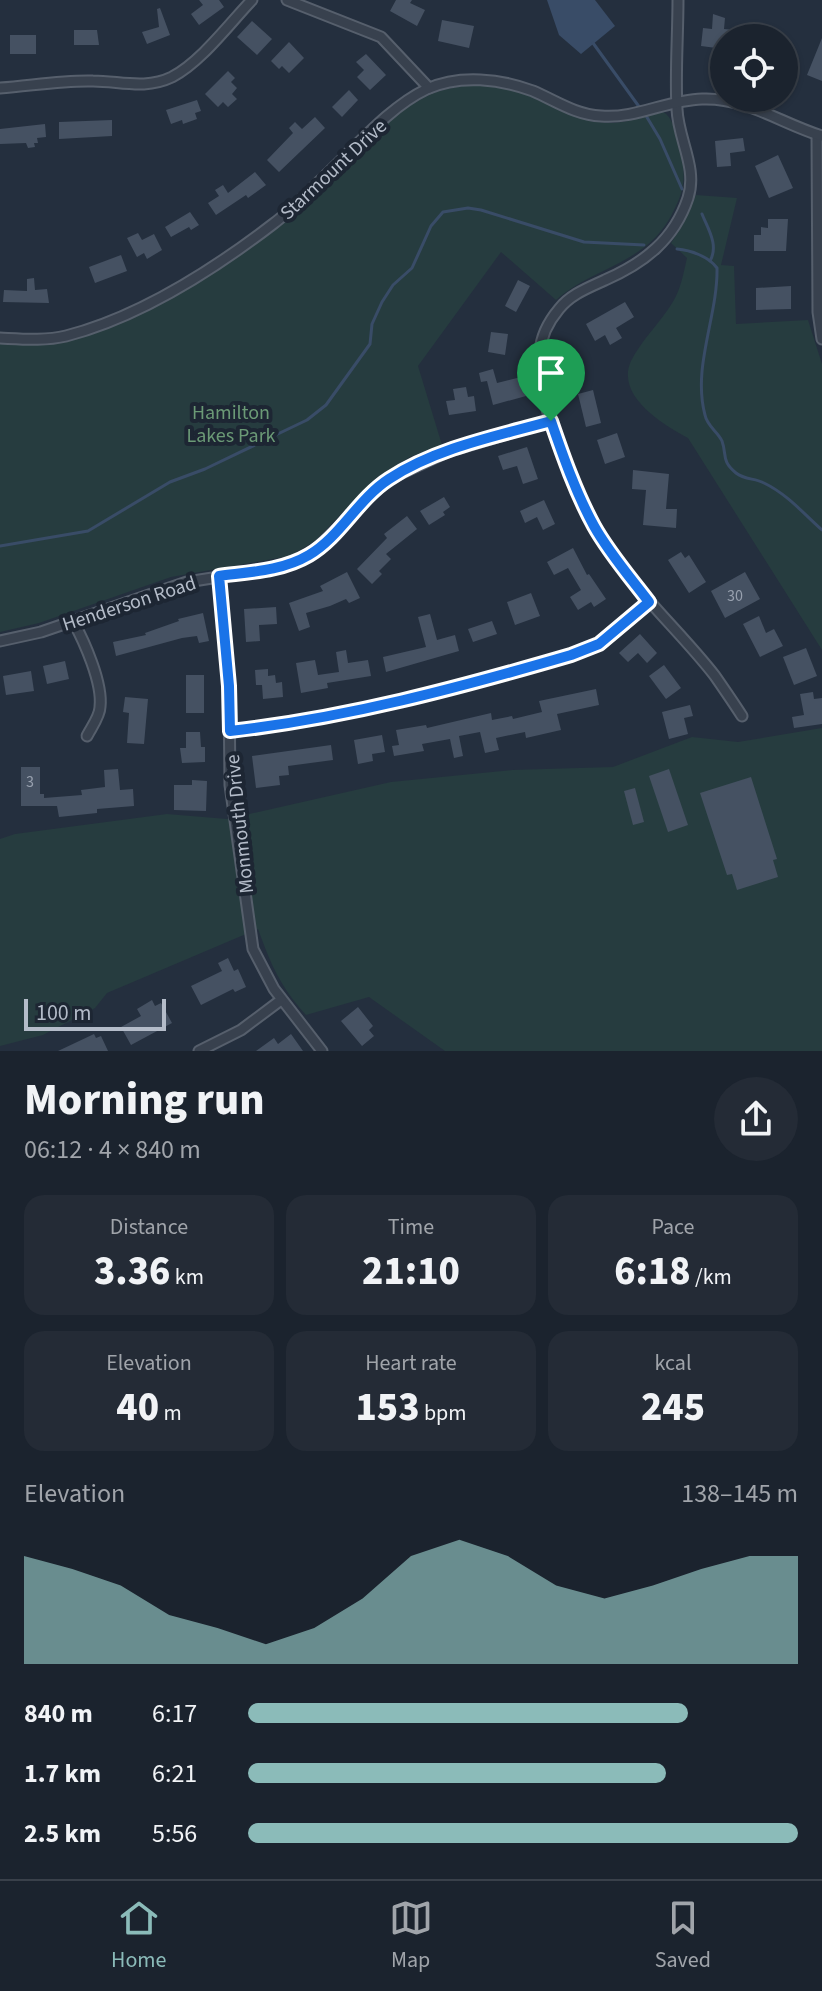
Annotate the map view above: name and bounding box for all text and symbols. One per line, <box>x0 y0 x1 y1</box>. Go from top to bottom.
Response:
map controls <box>710 24 798 112</box>
button: locate <box>710 24 798 112</box>
street label: Starmount Drive <box>274 113 393 227</box>
pin <box>517 339 585 421</box>
icon: arrive <box>529 351 573 395</box>
park label: Hamilton Lakes Park <box>186 399 276 450</box>
street label: Henderson Road <box>59 569 200 639</box>
house number: 30 <box>727 585 743 607</box>
street label: Monmouth Drive <box>219 753 261 895</box>
house number: 3 <box>26 771 34 793</box>
scale bar <box>24 995 166 1031</box>
text: 100 m <box>36 997 91 1029</box>
text: Morning run <box>24 1069 265 1132</box>
button: share <box>714 1077 798 1161</box>
text: 06:12 · 4 × 840 m <box>24 1131 201 1168</box>
text: Distance <box>110 1211 188 1243</box>
text: Time <box>388 1211 434 1243</box>
text: Pace <box>651 1211 695 1243</box>
text: 3.36 <box>94 1243 170 1300</box>
text: 21:10 <box>362 1243 460 1300</box>
text: 6:18 <box>614 1243 691 1300</box>
text: km <box>170 1261 204 1293</box>
text: /km <box>691 1261 732 1293</box>
text: Elevation <box>106 1347 192 1379</box>
text: Heart rate <box>365 1347 457 1379</box>
text: kcal <box>654 1347 692 1379</box>
text: 40 <box>116 1379 159 1436</box>
text: 153 <box>355 1379 420 1436</box>
text: 245 <box>641 1379 705 1436</box>
text: m <box>159 1397 182 1429</box>
text: bpm <box>420 1397 467 1429</box>
text: Elevation <box>24 1475 125 1512</box>
text: 138–145 m <box>681 1475 798 1512</box>
text: 840 m <box>24 1695 93 1732</box>
text: 6:17 <box>152 1695 197 1732</box>
text: 1.7 km <box>24 1755 101 1792</box>
text: 6:21 <box>152 1755 197 1792</box>
text: 2.5 km <box>24 1815 101 1852</box>
text: 5:56 <box>152 1815 197 1852</box>
tab: Home <box>111 1896 166 1976</box>
tab: Map <box>389 1896 433 1976</box>
tab: Saved <box>655 1896 711 1976</box>

